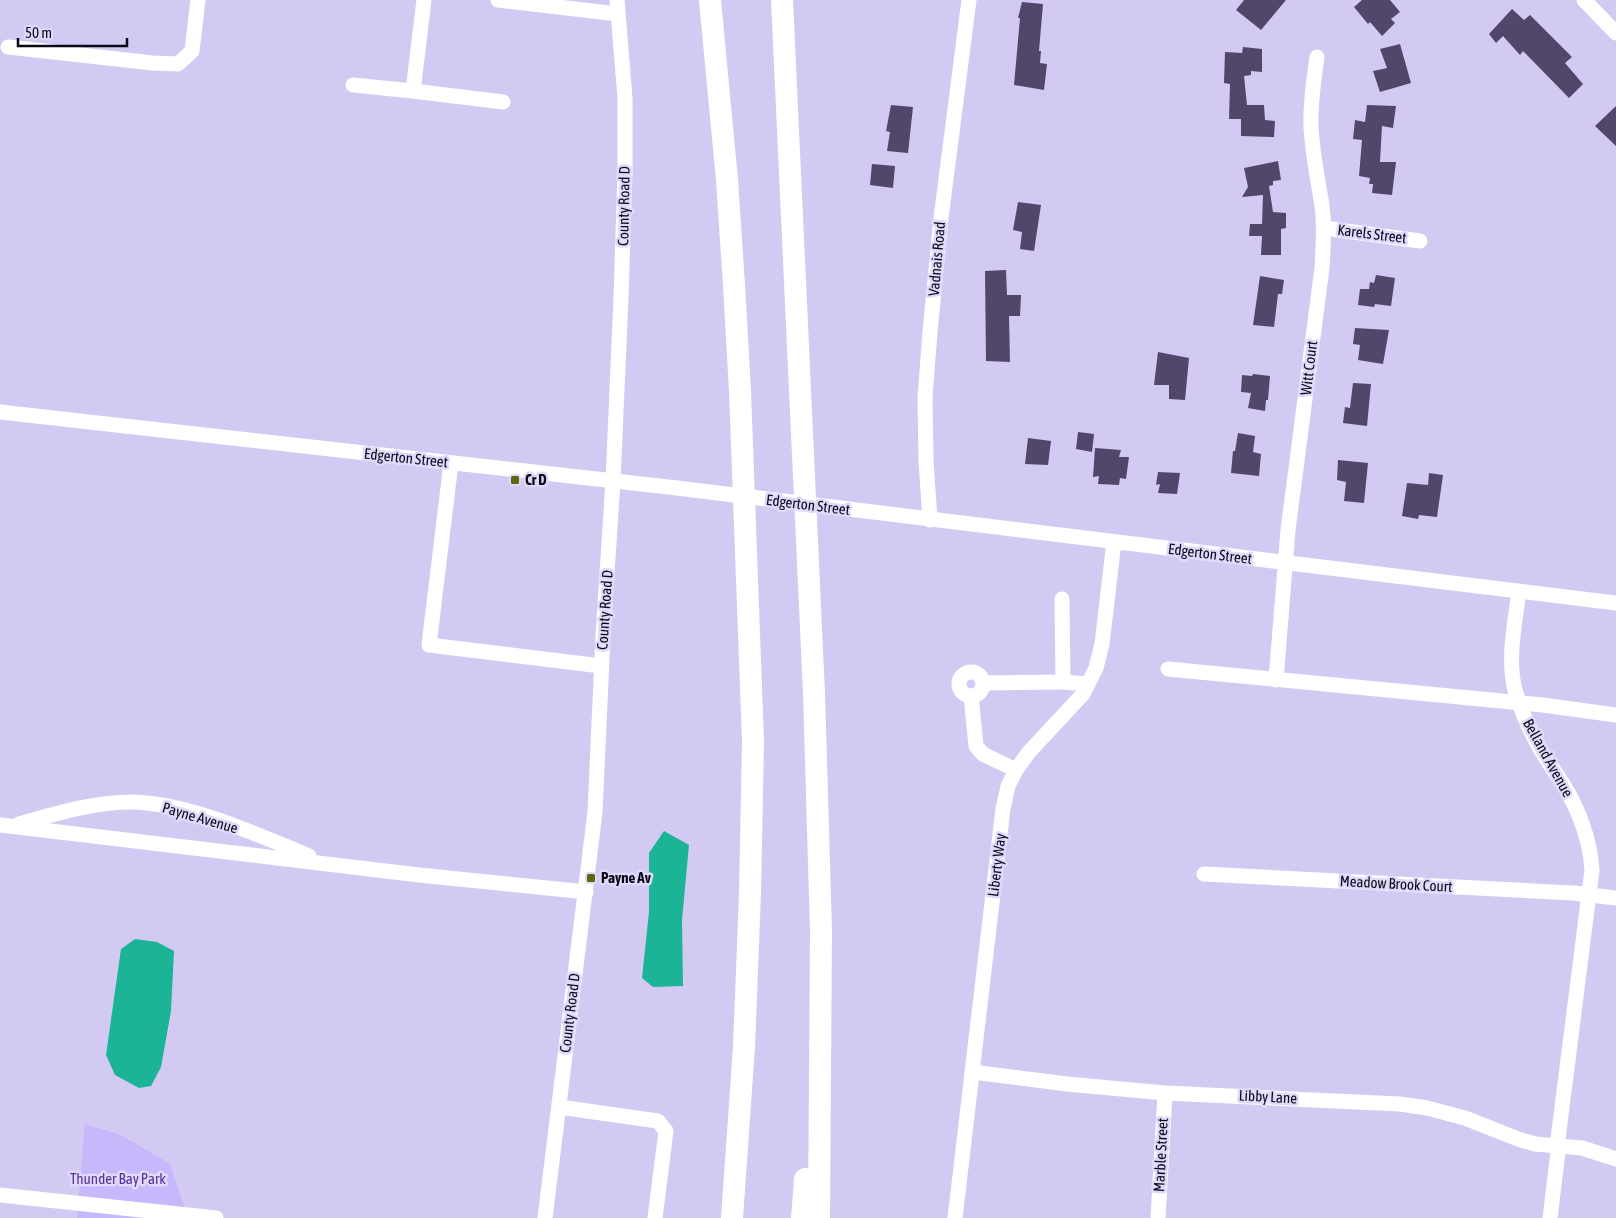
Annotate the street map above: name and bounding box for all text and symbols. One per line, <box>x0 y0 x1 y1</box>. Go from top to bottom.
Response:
scale bar <box>18 15 126 47</box>
text: 50 m <box>25 24 52 41</box>
street label: County Road D <box>614 166 633 246</box>
street label: Vadnais Road <box>925 221 948 297</box>
street label: Karels Street <box>1337 221 1408 246</box>
street label: Witt Court <box>1297 340 1320 396</box>
street label: Edgerton Street <box>363 445 449 470</box>
place label: Cr D <box>525 471 547 488</box>
marker: Cr D <box>509 474 521 486</box>
street label: Edgerton Street <box>765 491 851 518</box>
street label: Edgerton Street <box>1167 540 1253 567</box>
street label: County Road D <box>593 569 616 650</box>
street label: Belland Avenue <box>1520 716 1577 800</box>
street label: Payne Avenue <box>160 799 240 836</box>
street label: Liberty Way <box>984 832 1009 898</box>
place label: Payne Av <box>601 869 652 886</box>
marker: Payne Av <box>585 872 597 884</box>
street label: Meadow Brook Court <box>1339 872 1453 895</box>
street label: County Road D <box>556 972 583 1054</box>
street label: Libby Lane <box>1238 1086 1298 1107</box>
street label: Marble Street <box>1150 1117 1171 1192</box>
park label: Thunder Bay Park <box>70 1170 166 1187</box>

